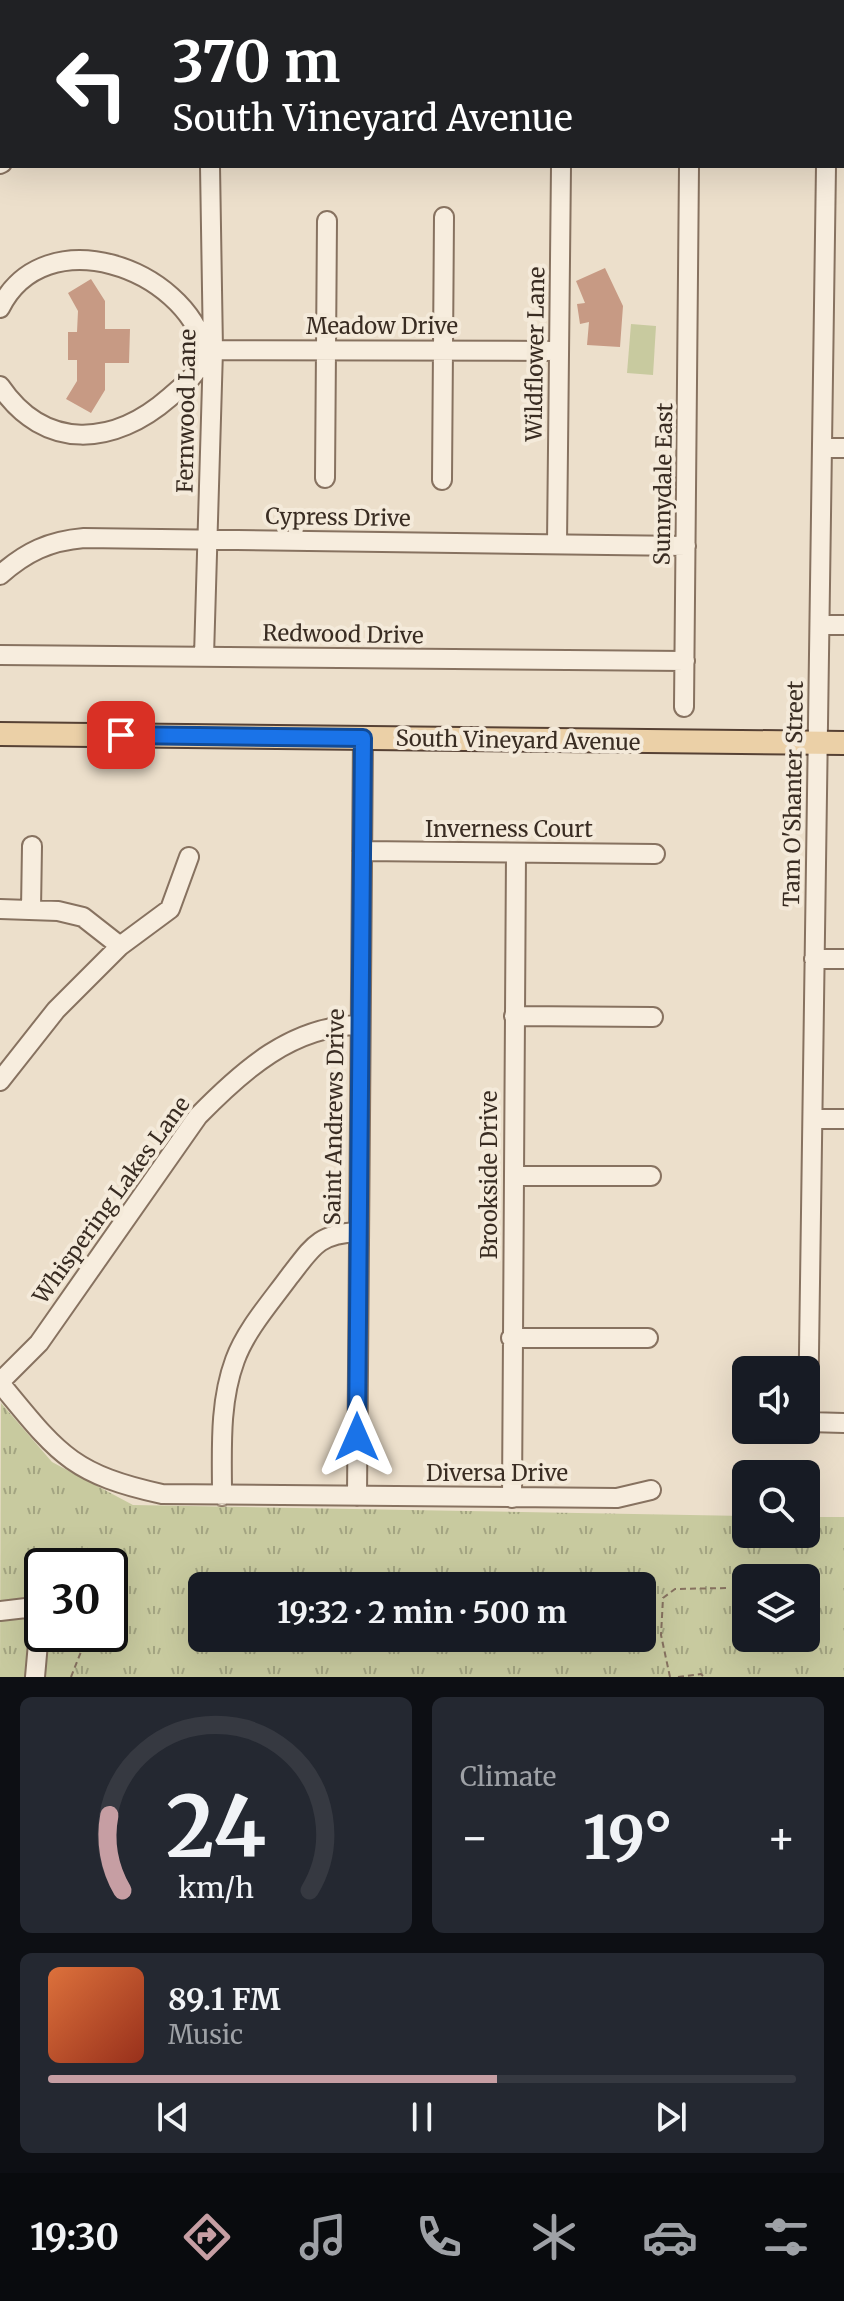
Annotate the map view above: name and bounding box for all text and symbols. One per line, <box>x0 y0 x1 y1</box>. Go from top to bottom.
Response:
text: 370 m <box>172 27 340 97</box>
icon: left <box>40 32 144 136</box>
text: South Vineyard Avenue <box>172 96 573 141</box>
street label: Wildflower Lane <box>519 266 551 443</box>
street label: Meadow Drive <box>306 312 458 340</box>
street label: Fernwood Lane <box>171 329 201 493</box>
street label: Sunnydale East <box>648 402 678 565</box>
street label: Cypress Drive <box>265 502 411 532</box>
street label: Redwood Drive <box>262 619 424 649</box>
street label: Tam O'Shanter Street <box>777 680 809 907</box>
pin <box>87 701 155 769</box>
icon: arrive <box>99 713 143 757</box>
street label: South Vineyard Avenue <box>395 724 641 756</box>
street label: Inverness Court <box>425 815 593 843</box>
street label: Saint Andrews Drive <box>318 1008 350 1226</box>
street label: Whispering Lakes Lane <box>26 1091 196 1310</box>
street label: Brookside Drive <box>475 1091 503 1259</box>
map controls <box>732 1356 820 1652</box>
button: sound <box>732 1356 820 1444</box>
position arrow <box>315 1395 399 1479</box>
street label: Diversa Drive <box>426 1459 568 1487</box>
button: search <box>732 1460 820 1548</box>
speed limit sign: 30 <box>24 1548 128 1652</box>
button: layers <box>732 1564 820 1652</box>
text: 19:32 · 2 min · 500 m <box>277 1593 567 1631</box>
text: Climate <box>460 1760 556 1793</box>
text: 24 <box>166 1775 266 1880</box>
text: 19° <box>583 1800 673 1875</box>
text: − <box>460 1810 489 1865</box>
text: + <box>767 1810 796 1865</box>
text: km/h <box>178 1870 254 1906</box>
text: 89.1 FM <box>168 1980 280 2018</box>
text: Music <box>168 2018 243 2051</box>
icon: previous <box>151 2095 195 2139</box>
icon: pause <box>400 2095 444 2139</box>
icon: next <box>649 2095 693 2139</box>
icon: directions <box>179 2209 235 2265</box>
icon: music <box>295 2209 351 2265</box>
icon: phone <box>411 2209 467 2265</box>
icon: climate <box>526 2209 582 2265</box>
icon: car <box>642 2209 698 2265</box>
icon: filters <box>758 2209 814 2265</box>
text: 19:30 <box>30 2215 119 2260</box>

